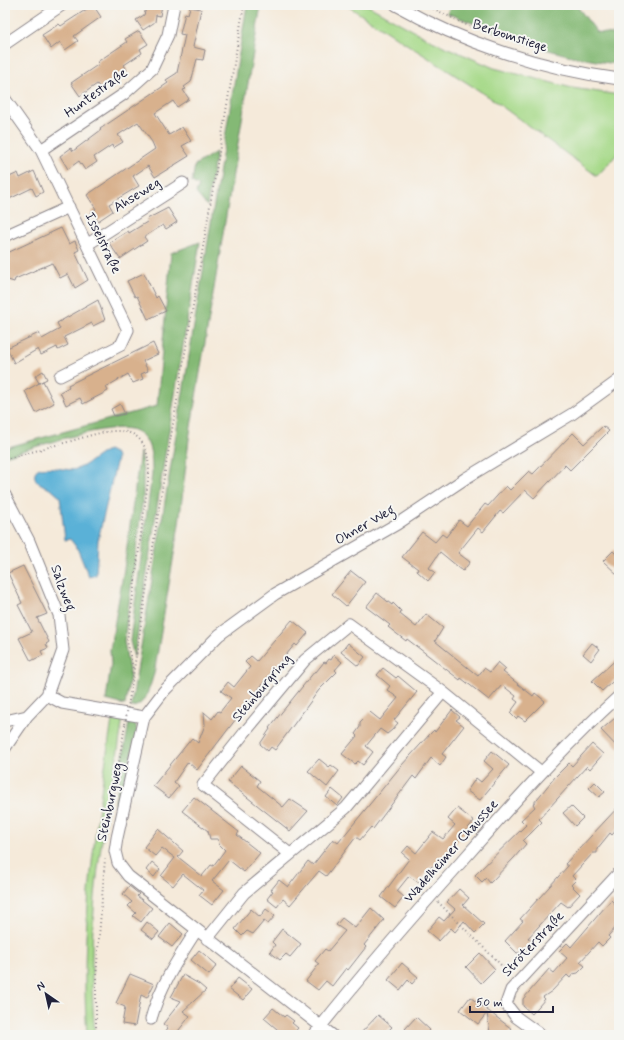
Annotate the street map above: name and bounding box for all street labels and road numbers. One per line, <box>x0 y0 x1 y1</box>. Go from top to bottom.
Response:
street label: Berbomstiege <box>470 15 550 57</box>
street label: Huntestraße <box>61 64 131 122</box>
street label: Ahseweg <box>110 173 164 217</box>
street label: Isselstraße <box>80 209 126 277</box>
street label: Ohner Weg <box>332 501 399 551</box>
street label: Salzweg <box>44 562 80 614</box>
street label: Steinburgring <box>228 650 296 726</box>
street label: Steinburgweg <box>93 761 128 843</box>
street label: Wadelheimer Chaussee <box>400 795 502 907</box>
street label: Ströterstraße <box>498 907 568 981</box>

